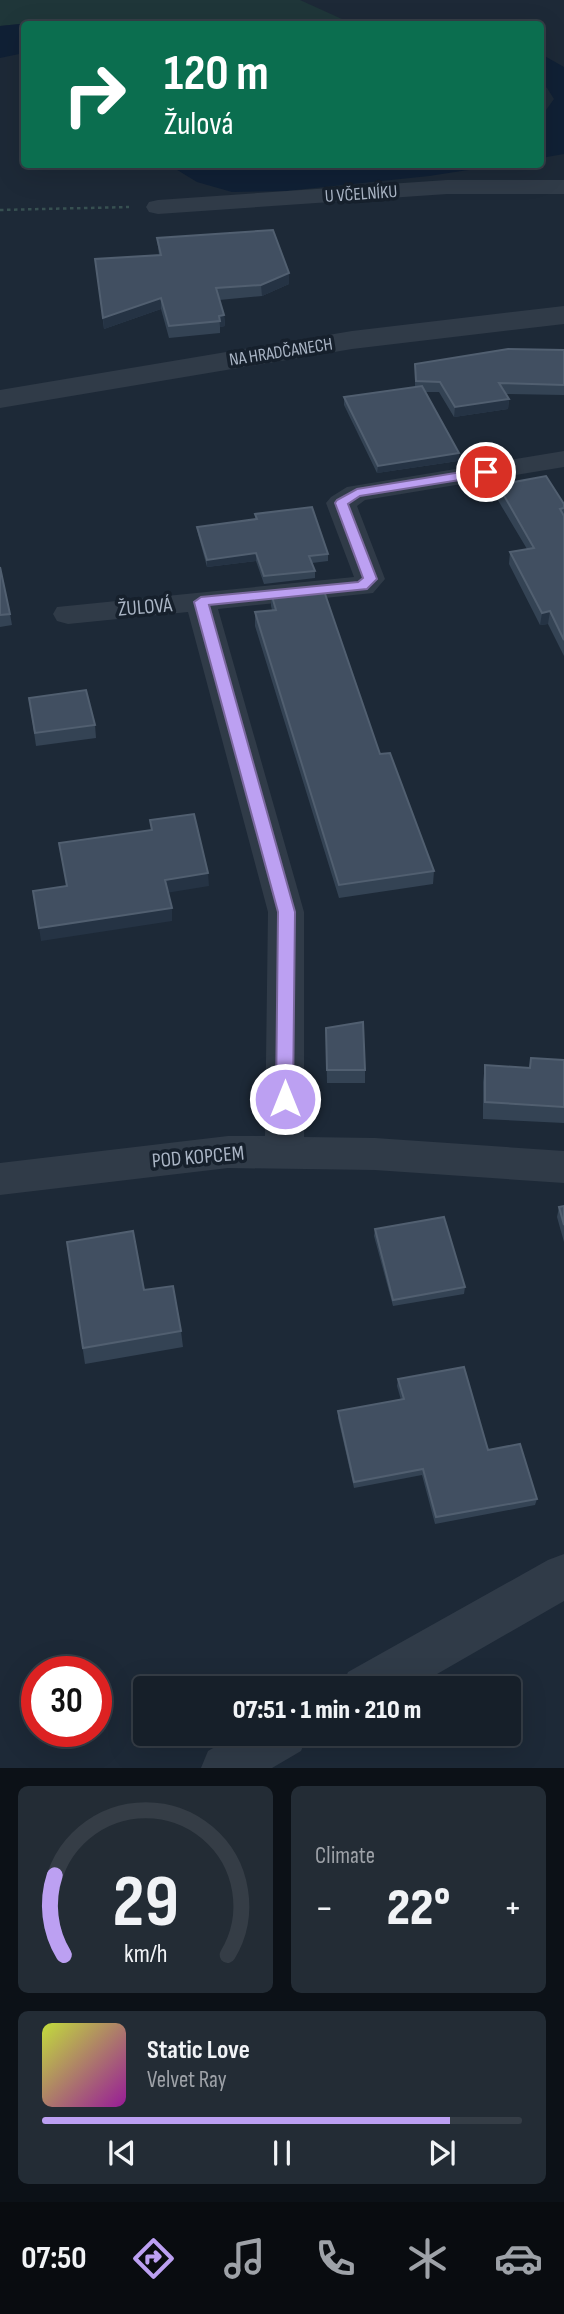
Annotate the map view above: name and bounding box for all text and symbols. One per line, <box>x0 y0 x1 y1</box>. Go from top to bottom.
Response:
text: 120 m <box>164 45 269 104</box>
icon: right <box>49 49 140 140</box>
text: Žulová <box>164 105 233 144</box>
street label: U VČELNÍKU <box>324 181 398 207</box>
street label: NA HRADČANECH <box>228 333 334 371</box>
pin <box>456 442 516 502</box>
icon: arrive <box>467 453 505 491</box>
street label: ŽULOVÁ <box>117 592 174 622</box>
position arrow <box>248 1062 322 1136</box>
street label: POD KOPCEM <box>151 1141 245 1173</box>
speed limit sign: 30 <box>21 1656 112 1747</box>
text: 07:51 · 1 min · 210 m <box>233 1695 421 1726</box>
text: Climate <box>315 1842 375 1870</box>
text: 29 <box>112 1860 179 1948</box>
text: 22° <box>387 1877 450 1940</box>
text: − <box>315 1886 334 1931</box>
text: + <box>503 1886 522 1931</box>
text: km/h <box>124 1939 167 1970</box>
text: Static Love <box>147 2035 250 2066</box>
text: Velvet Ray <box>147 2066 227 2094</box>
icon: previous <box>103 2134 141 2172</box>
icon: pause <box>263 2134 301 2172</box>
icon: next <box>423 2134 461 2172</box>
icon: directions <box>129 2234 178 2283</box>
icon: music <box>220 2234 269 2283</box>
icon: phone <box>311 2234 360 2283</box>
icon: climate <box>403 2234 452 2283</box>
icon: car <box>494 2234 543 2283</box>
text: 07:50 <box>21 2239 87 2278</box>

